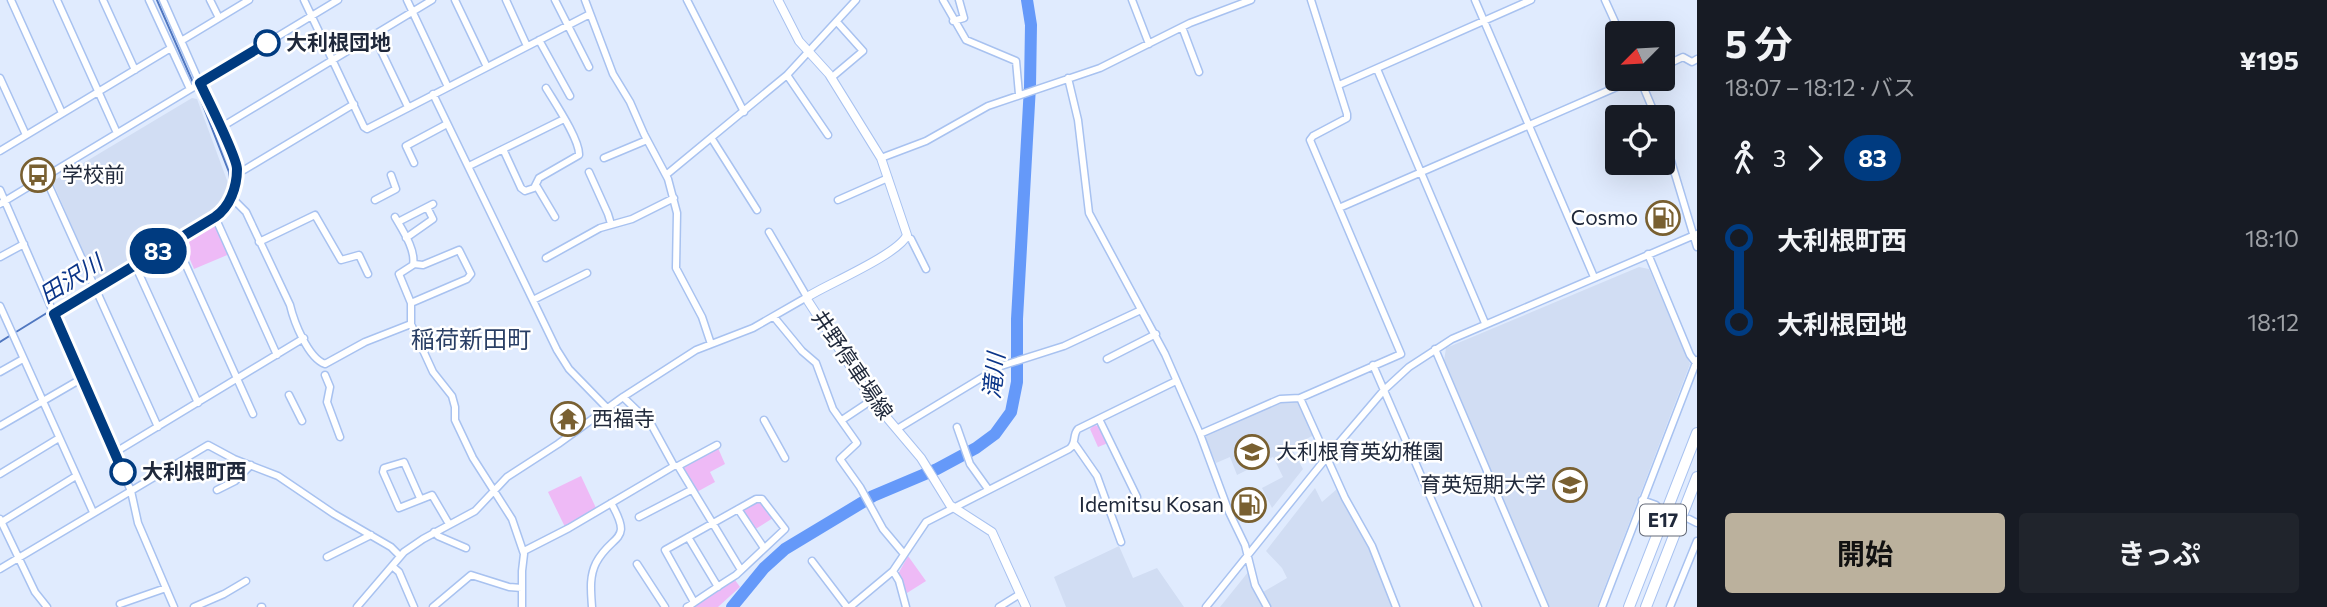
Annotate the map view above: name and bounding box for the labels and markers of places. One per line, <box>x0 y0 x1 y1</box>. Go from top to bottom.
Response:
place label: 大利根団地 <box>286 29 391 54</box>
marker: 大利根団地 <box>254 30 280 56</box>
bus stop icon: 学校前 <box>19 156 57 194</box>
place label: 学校前 <box>62 161 125 186</box>
fuel station icon: Cosmo <box>1644 199 1682 237</box>
place label: Cosmo <box>1571 204 1638 229</box>
temple icon: 西福寺 <box>549 400 587 438</box>
place label: 西福寺 <box>592 405 655 430</box>
school or university icon: 大利根育英幼稚園 <box>1233 433 1271 471</box>
place label: 大利根育英幼稚園 <box>1276 438 1444 463</box>
place label: 大利根町西 <box>142 458 247 483</box>
marker: 大利根町西 <box>110 459 136 485</box>
school or university icon: 育英短期大学 <box>1551 466 1589 504</box>
place label: 育英短期大学 <box>1420 471 1546 496</box>
fuel station icon: Idemitsu Kosan <box>1230 486 1268 524</box>
place label: Idemitsu Kosan <box>1079 491 1224 516</box>

